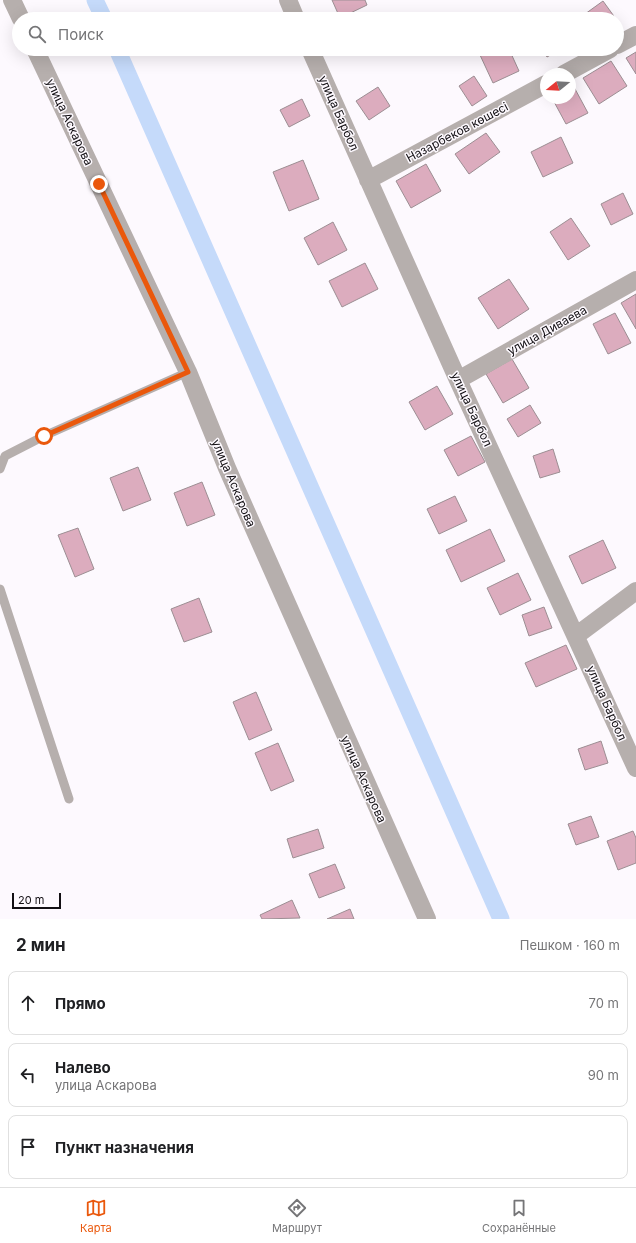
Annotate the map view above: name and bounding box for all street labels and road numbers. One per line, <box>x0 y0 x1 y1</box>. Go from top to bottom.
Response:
street label: улица Барбол <box>316 73 362 153</box>
street label: улица Аскарова <box>43 76 97 168</box>
street label: Назарбеков көшесі <box>403 99 511 165</box>
street label: улица Диваева <box>505 302 589 358</box>
street label: улица Барбол <box>448 369 496 449</box>
street label: улица Аскарова <box>209 437 259 529</box>
street label: улица Барбол <box>584 663 630 743</box>
street label: улица Аскарова <box>338 733 390 825</box>

